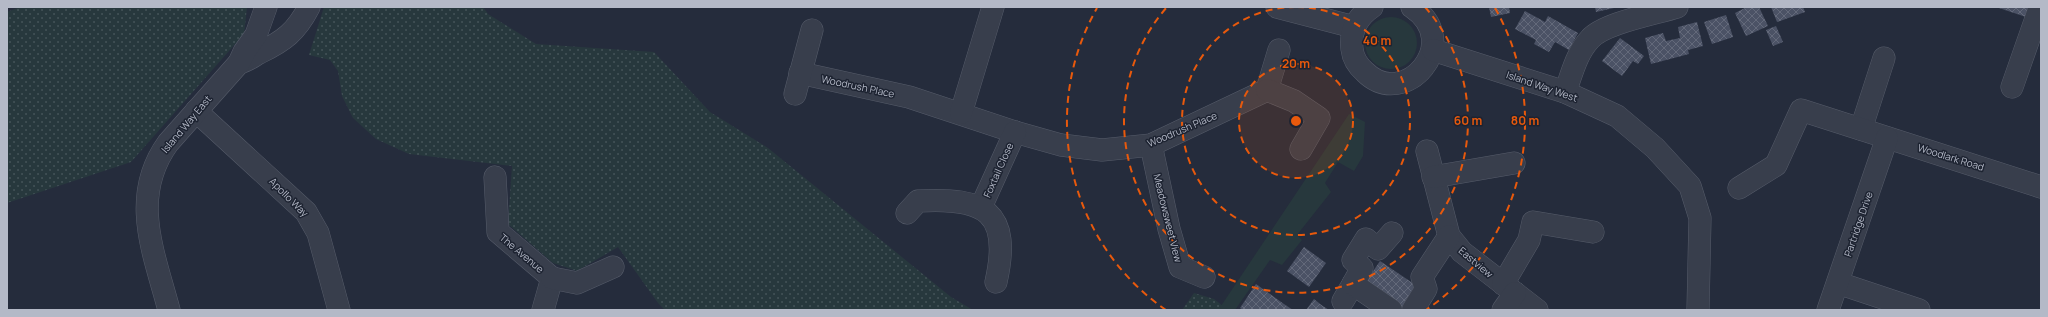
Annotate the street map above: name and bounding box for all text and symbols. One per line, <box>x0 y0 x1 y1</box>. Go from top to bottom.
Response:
text: 40 m <box>1363 32 1391 49</box>
text: 20 m <box>1282 55 1310 72</box>
street label: Island Way West <box>1504 67 1580 105</box>
street label: Woodrush Place <box>820 71 896 101</box>
street label: Island Way East <box>158 92 214 156</box>
street label: Woodrush Place <box>1145 108 1219 150</box>
text: 60 m <box>1454 112 1482 129</box>
text: 80 m <box>1511 112 1539 129</box>
centre of rings <box>1289 114 1303 128</box>
street label: Foxtail Close <box>980 140 1016 200</box>
street label: Woodlark Road <box>1916 140 1986 174</box>
street label: Meadowsweet View <box>1150 172 1186 264</box>
street label: Apollo Way <box>266 174 312 220</box>
street label: Partridge Drive <box>1840 189 1876 258</box>
street label: The Avenue <box>497 230 547 276</box>
street label: Eastview <box>1456 243 1497 281</box>

